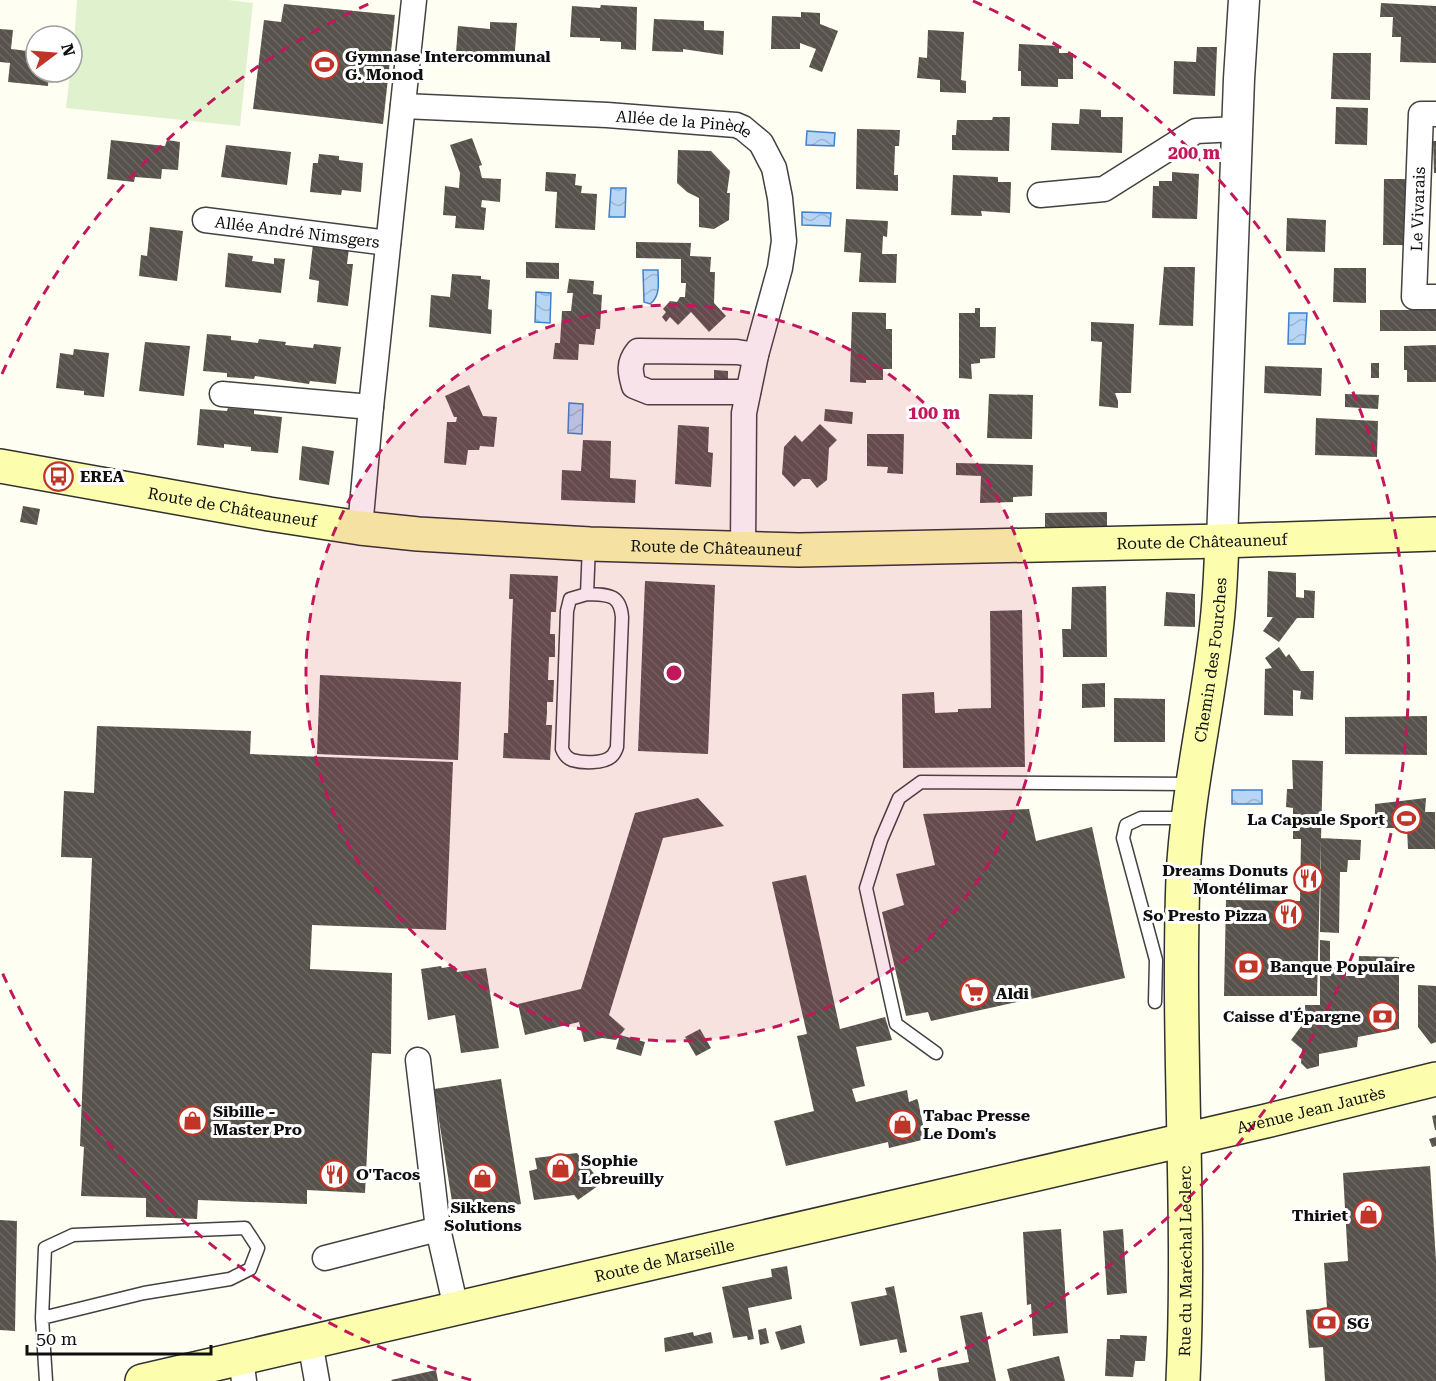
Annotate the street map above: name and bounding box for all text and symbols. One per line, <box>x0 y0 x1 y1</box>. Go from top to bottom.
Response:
north arrow <box>24 24 84 84</box>
text: N <box>57 41 79 59</box>
place label: Gymnase Intercommunal G. Monod <box>345 47 551 84</box>
sports icon: Gymnase Intercommunal G. Monod <box>308 49 340 81</box>
street label: Allée de la Pinède <box>615 106 757 142</box>
text: 200 m <box>1168 142 1221 163</box>
street label: Le Vivarais <box>1407 166 1429 252</box>
street label: Allée André Nimsgers <box>214 212 381 251</box>
text: 100 m <box>908 402 961 423</box>
bus stop icon: EREA <box>43 460 75 492</box>
place label: EREA <box>80 467 125 486</box>
street label: Route de Châteauneuf <box>146 483 319 531</box>
street label: Route de Châteauneuf <box>1116 529 1289 553</box>
street label: Route de Châteauneuf <box>630 536 803 560</box>
street label: Chemin des Fourches <box>1190 577 1230 744</box>
centre of rings <box>664 663 684 683</box>
sports icon: La Capsule Sport <box>1390 803 1422 835</box>
place label: La Capsule Sport <box>1247 810 1385 829</box>
place label: Dreams Donuts Montélimar <box>1162 861 1288 898</box>
restaurant icon: Dreams Donuts Montélimar <box>1293 863 1325 895</box>
restaurant icon: So Presto Pizza <box>1272 899 1304 931</box>
place label: So Presto Pizza <box>1143 906 1268 925</box>
bank icon: Banque Populaire <box>1233 950 1265 982</box>
place label: Banque Populaire <box>1270 957 1415 976</box>
supermarket icon: Aldi <box>959 977 991 1009</box>
place label: Aldi <box>996 984 1030 1003</box>
bank icon: Caisse d'Épargne <box>1366 1000 1398 1032</box>
place label: Caisse d'Épargne <box>1223 1007 1361 1026</box>
street label: Avenue Jean Jaurès <box>1235 1082 1387 1137</box>
place label: Sibille - Master Pro <box>213 1102 302 1139</box>
shop icon: Sibille - Master Pro <box>176 1104 208 1136</box>
place label: Tabac Presse Le Dom's <box>923 1106 1030 1143</box>
shop icon: Tabac Presse Le Dom's <box>886 1108 918 1140</box>
place label: Sophie Lebreuilly <box>581 1151 664 1188</box>
shop icon: Sophie Lebreuilly <box>544 1153 576 1185</box>
restaurant icon: O'Tacos <box>319 1158 351 1190</box>
shop icon: Sikkens Solutions <box>467 1163 499 1195</box>
place label: O'Tacos <box>356 1165 420 1184</box>
street label: Rue du Maréchal Leclerc <box>1175 1165 1195 1357</box>
place label: Sikkens Solutions <box>444 1198 522 1235</box>
shop icon: Thiriet <box>1353 1199 1385 1231</box>
place label: Thiriet <box>1292 1206 1348 1225</box>
street label: Route de Marseille <box>592 1235 736 1286</box>
bank icon: SG <box>1310 1307 1342 1339</box>
place label: SG <box>1347 1314 1370 1333</box>
scale bar <box>27 1318 212 1356</box>
text: 50 m <box>36 1328 77 1349</box>

